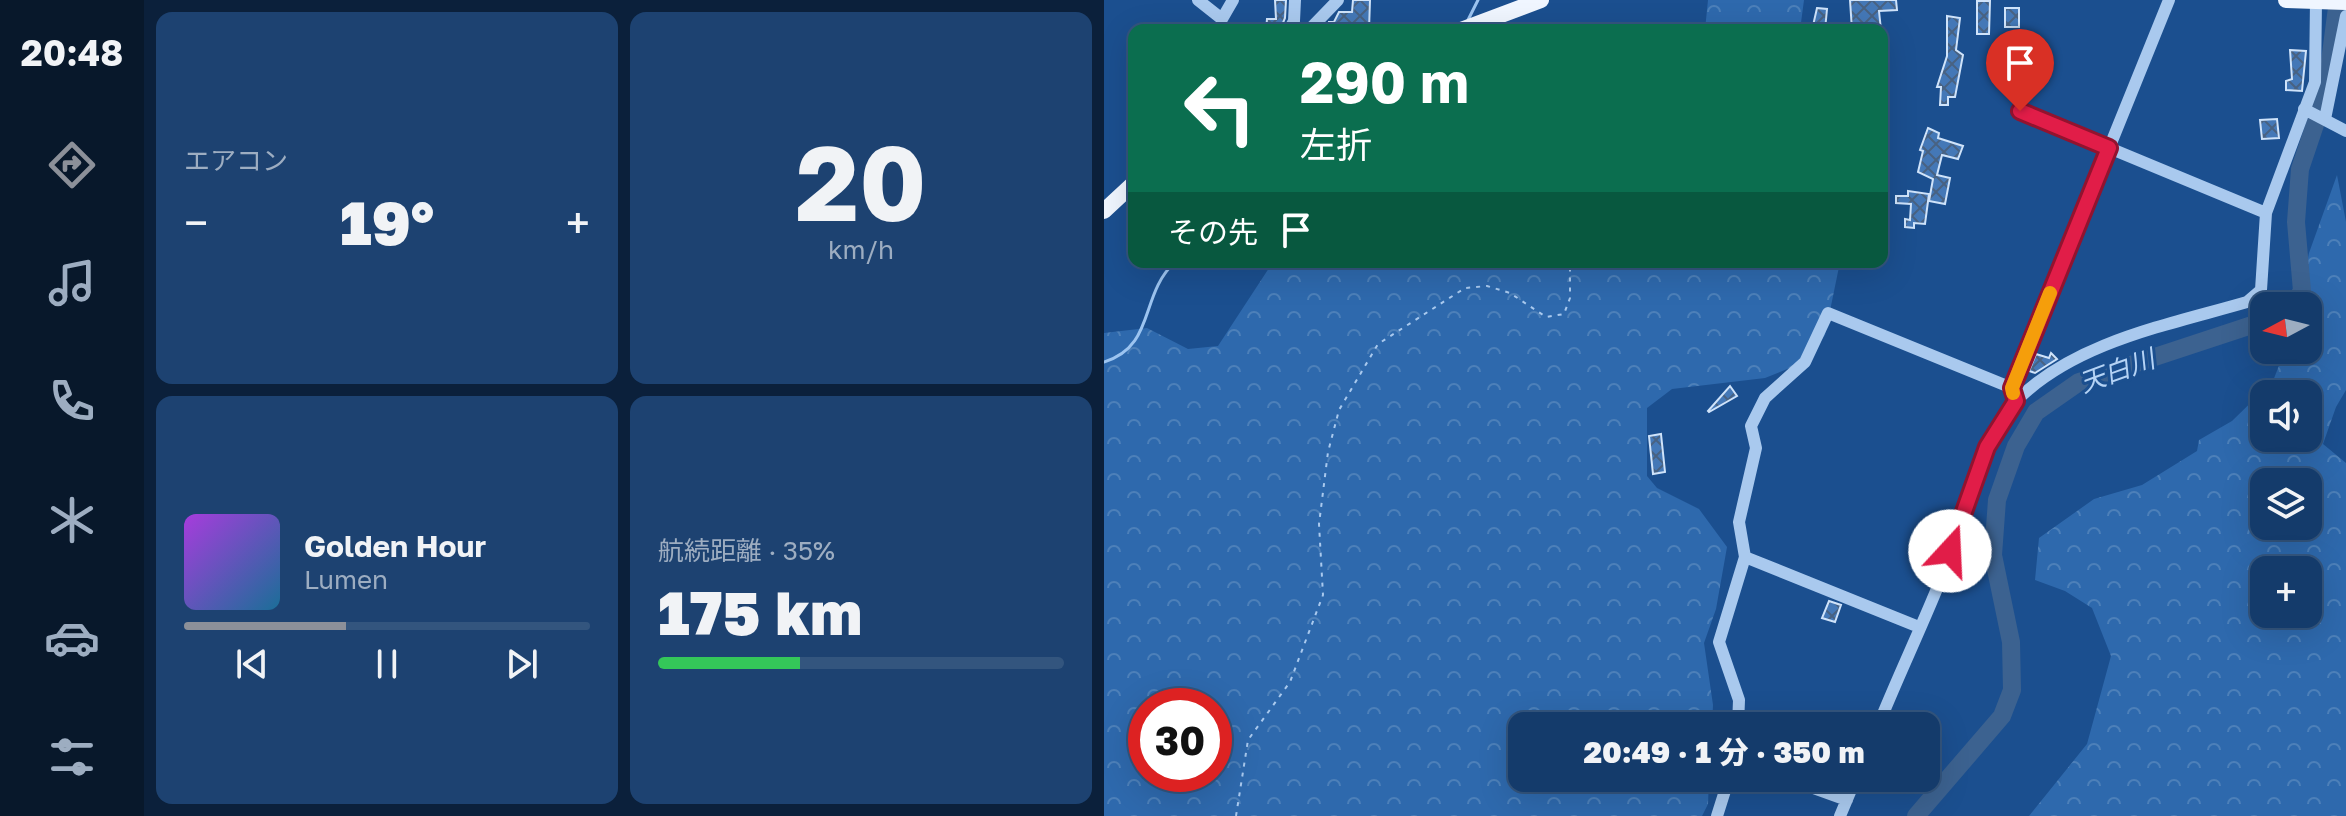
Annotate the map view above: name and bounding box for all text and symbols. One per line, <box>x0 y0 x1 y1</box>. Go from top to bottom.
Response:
pin <box>1986 29 2054 111</box>
text: 20:48 <box>21 31 123 74</box>
icon: arrive <box>1998 41 2042 85</box>
text: 290 m <box>1300 48 1469 115</box>
icon: left <box>1168 56 1272 160</box>
text: 20 <box>795 119 927 244</box>
text: 左折 <box>1300 123 1372 166</box>
icon: directions <box>44 137 100 193</box>
text: エアコン <box>184 145 288 176</box>
text: 19° <box>340 186 434 258</box>
text: − <box>184 196 208 249</box>
text: + <box>566 196 590 249</box>
icon: arrive <box>1274 208 1318 252</box>
text: その先 <box>1168 214 1258 250</box>
text: km/h <box>828 234 894 265</box>
icon: music <box>44 255 100 311</box>
north arrow <box>2250 292 2322 364</box>
map controls <box>2250 292 2322 628</box>
water label: 天白川 <box>2075 342 2162 398</box>
icon: phone <box>44 373 100 429</box>
button: sound <box>2250 380 2322 452</box>
button: layers <box>2250 468 2322 540</box>
icon: climate <box>44 492 100 548</box>
position arrow <box>1908 509 1992 593</box>
text: Golden Hour <box>304 528 486 564</box>
text: 航続距離 · 35% <box>658 535 835 566</box>
button: + <box>2250 556 2322 628</box>
text: Lumen <box>304 564 388 595</box>
text: 175 km <box>658 576 862 648</box>
icon: car <box>44 610 100 666</box>
icon: previous <box>230 642 274 686</box>
icon: pause <box>365 642 409 686</box>
icon: next <box>500 642 544 686</box>
speed limit sign: 30 <box>1128 688 1232 792</box>
icon: filters <box>44 729 100 785</box>
text: 20:49 · 1 分 · 350 m <box>1583 734 1865 770</box>

